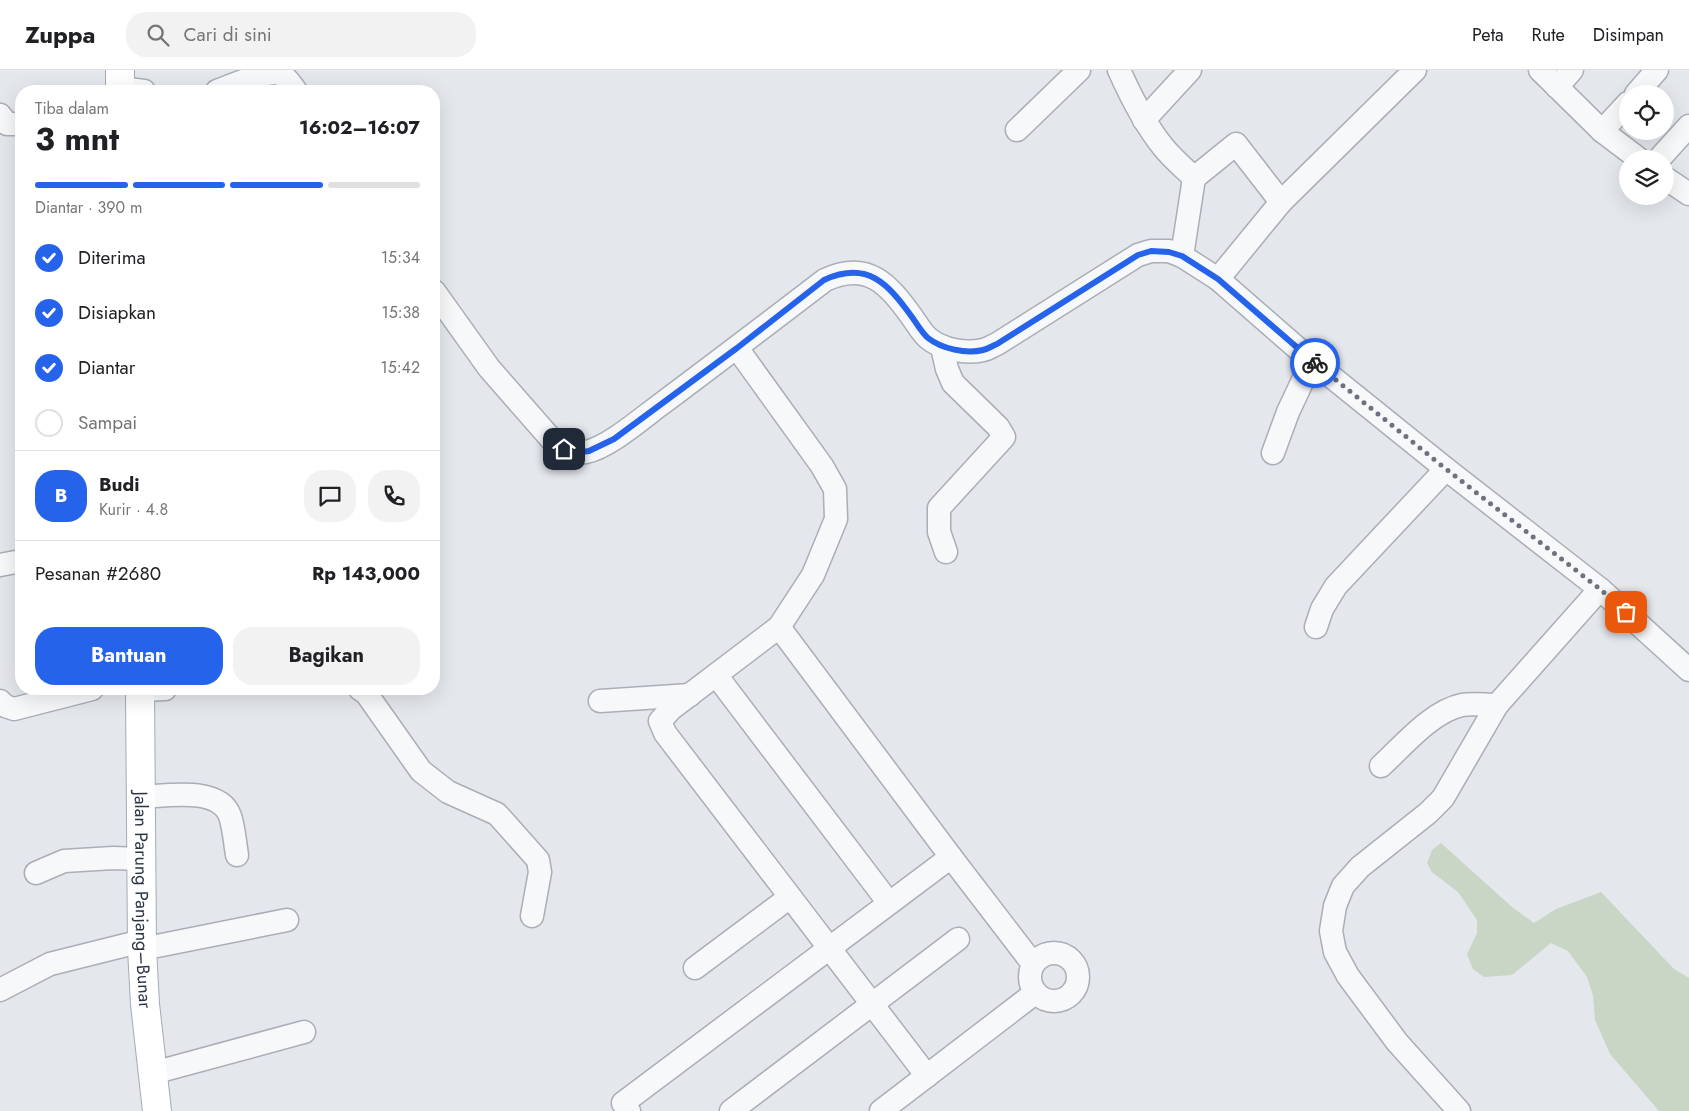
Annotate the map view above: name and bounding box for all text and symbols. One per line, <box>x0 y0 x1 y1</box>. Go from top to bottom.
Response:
search box <box>126 12 476 57</box>
text: Zuppa <box>25 17 96 52</box>
icon: search <box>144 21 172 49</box>
text: Cari di sini <box>184 21 272 48</box>
text: Peta <box>1472 22 1504 48</box>
text: Rute <box>1532 22 1565 48</box>
text: Disimpan <box>1593 22 1664 48</box>
map controls <box>1619 85 1674 205</box>
button: locate <box>1619 85 1674 140</box>
text: Tiba dalam <box>35 97 109 120</box>
text: 16:02–16:07 <box>299 114 420 141</box>
text: 3 mnt <box>35 116 119 162</box>
button: layers <box>1619 150 1674 205</box>
text: Diantar · 390 m <box>35 196 142 219</box>
icon: check <box>35 244 63 272</box>
text: Diterima <box>78 244 146 271</box>
text: 15:34 <box>381 246 420 269</box>
icon: check <box>35 299 63 327</box>
text: Disiapkan <box>78 299 156 326</box>
text: 15:38 <box>382 301 420 324</box>
courier <box>1290 338 1340 388</box>
icon: bike <box>1301 349 1329 377</box>
icon: check <box>35 354 63 382</box>
text: Diantar <box>78 354 135 381</box>
text: 15:42 <box>381 356 420 379</box>
text: Sampai <box>78 409 137 436</box>
pin <box>543 428 585 470</box>
icon: home <box>550 435 578 463</box>
button: chat <box>304 470 356 522</box>
button: phone <box>368 470 420 522</box>
text: Budi <box>99 471 140 498</box>
text: B <box>55 482 67 509</box>
text: Kurir · 4.8 <box>99 498 168 521</box>
text: Pesanan #2680 <box>35 560 161 587</box>
text: Rp 143,000 <box>312 560 420 587</box>
pin <box>1605 591 1647 633</box>
icon: bag <box>1612 598 1640 626</box>
button: Bantuan <box>35 627 223 685</box>
button: Bagikan <box>233 627 420 685</box>
street label: Jalan Parung Panjang–Bunar <box>128 789 158 1011</box>

